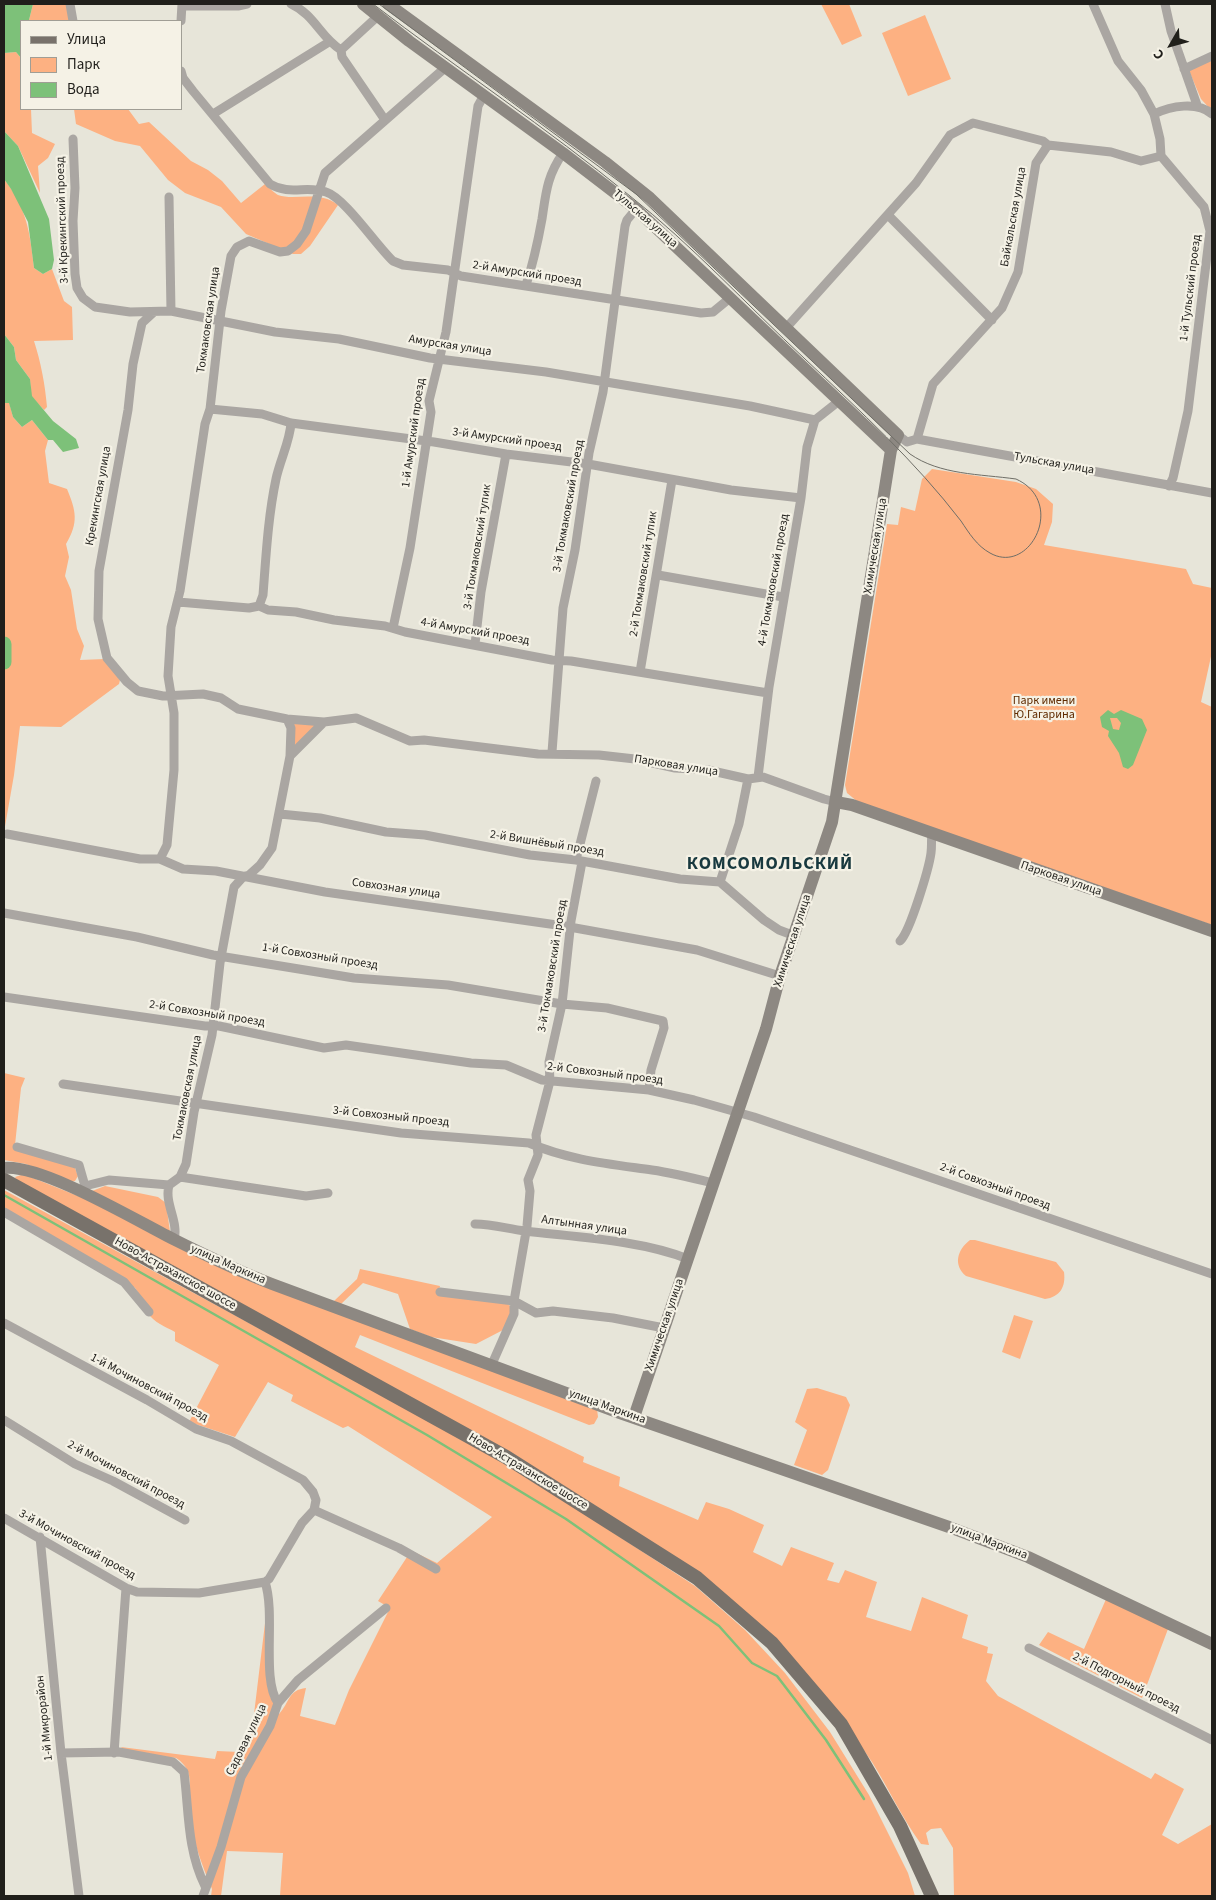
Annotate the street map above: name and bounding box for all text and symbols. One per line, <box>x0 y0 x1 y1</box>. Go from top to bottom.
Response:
legend <box>20 20 182 110</box>
north arrow <box>1146 20 1196 70</box>
text: Улица <box>67 29 106 50</box>
text: С <box>1149 45 1170 64</box>
text: Парк <box>67 54 100 75</box>
text: Вода <box>67 79 100 100</box>
street label: 3-й Крекингский проезд <box>54 156 72 284</box>
street label: Байкальская улица <box>998 166 1030 268</box>
street label: Тульская улица <box>610 187 680 251</box>
street label: 1-й Тульский проезд <box>1177 234 1205 342</box>
street label: 2-й Амурский проезд <box>471 258 583 290</box>
street label: Токмаковская улица <box>194 266 224 374</box>
street label: Амурская улица <box>408 332 492 360</box>
street label: 1-й Амурский проезд <box>399 377 429 489</box>
street label: 3-й Амурский проезд <box>451 425 563 455</box>
street label: 3-й Токмаковский проезд <box>550 439 588 573</box>
street label: Крекингская улица <box>83 445 115 547</box>
street label: Тульская улица <box>1013 450 1095 478</box>
street label: 3-й Токмаковский тупик <box>461 483 495 611</box>
street label: Химическая улица <box>861 497 891 595</box>
street label: 2-й Токмаковский тупик <box>627 510 661 638</box>
street label: 4-й Токмаковский проезд <box>755 513 793 647</box>
street label: 4-й Амурский проезд <box>419 615 531 649</box>
park label: Парк имени Ю.Гагарина <box>1013 694 1075 722</box>
street label: Парковая улица <box>633 752 719 780</box>
street label: 2-й Вишнёвый проезд <box>489 828 605 860</box>
district label: КОМСОМОЛЬСКИЙ <box>685 854 855 876</box>
street label: Парковая улица <box>1019 858 1103 900</box>
street label: Совхозная улица <box>351 876 441 902</box>
street label: Химическая улица <box>771 893 815 989</box>
street label: 3-й Токмаковский проезд <box>535 899 571 1033</box>
street label: 1-й Совхозный проезд <box>261 941 379 973</box>
street label: 2-й Совхозный проезд <box>148 998 266 1030</box>
street label: Токмаковская улица <box>171 1034 205 1142</box>
street label: 2-й Совхозный проезд <box>546 1060 664 1088</box>
street label: 3-й Совхозный проезд <box>332 1104 450 1130</box>
street label: 2-й Совхозный проезд <box>938 1160 1052 1214</box>
street label: Алтынная улица <box>540 1213 628 1239</box>
street label: Ново-Астраханское шоссе <box>112 1235 238 1313</box>
street label: улица Маркина <box>188 1242 268 1288</box>
street label: Химическая улица <box>642 1277 688 1373</box>
street label: 1-й Мочиновский проезд <box>88 1351 210 1425</box>
street label: улица Маркина <box>567 1386 647 1428</box>
street label: Ново-Астраханское шоссе <box>466 1431 590 1513</box>
street label: 2-й Мочиновский проезд <box>65 1438 187 1512</box>
street label: 3-й Мочиновский проезд <box>16 1507 138 1583</box>
street label: улица Маркина <box>949 1521 1029 1563</box>
street label: 2-й Подгорный проезд <box>1070 1650 1182 1716</box>
street label: 1-й Микрорайон <box>33 1674 57 1762</box>
street label: Садовая улица <box>223 1702 271 1778</box>

